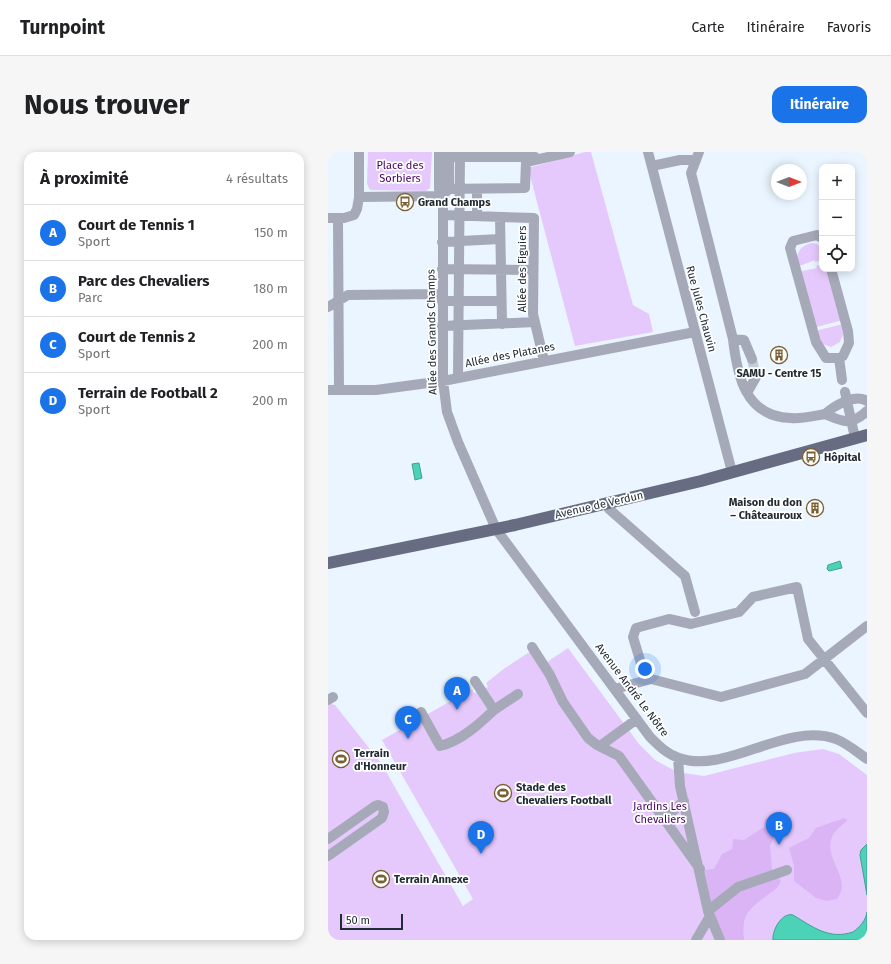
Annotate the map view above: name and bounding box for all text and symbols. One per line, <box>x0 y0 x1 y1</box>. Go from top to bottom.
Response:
text: Turnpoint <box>20 16 105 39</box>
text: Carte <box>691 19 725 36</box>
text: Itinéraire <box>747 19 805 36</box>
text: Favoris <box>827 19 871 36</box>
button: Itinéraire <box>772 86 867 123</box>
text: Nous trouver <box>24 88 189 121</box>
park label: Place des Sorbiers <box>376 159 424 185</box>
north arrow <box>771 164 807 200</box>
map controls <box>819 164 855 272</box>
button: + <box>819 164 855 200</box>
text: À proximité <box>40 168 129 189</box>
text: 4 résultats <box>226 171 288 186</box>
bus stop icon: Grand Champs <box>395 192 415 212</box>
place label: Grand Champs <box>418 196 491 209</box>
button: − <box>819 200 855 236</box>
text: Court de Tennis 1 <box>78 216 195 234</box>
text: A <box>49 225 57 240</box>
text: 150 m <box>254 225 288 240</box>
street label: Allée des Figuiers <box>516 226 529 312</box>
text: Sport <box>78 234 110 249</box>
button: locate <box>819 236 855 272</box>
street label: Rue Jules Chauvin <box>683 264 719 354</box>
street label: Allée des Grands Champs <box>424 269 440 395</box>
text: Parc des Chevaliers <box>78 272 210 290</box>
text: B <box>49 281 57 296</box>
text: 180 m <box>253 281 288 296</box>
text: Parc <box>78 290 103 305</box>
text: Court de Tennis 2 <box>78 328 196 346</box>
text: C <box>49 337 57 352</box>
text: 200 m <box>252 337 288 352</box>
street label: Allée des Platanes <box>464 340 556 370</box>
building icon: SAMU - Centre 15 <box>769 345 789 365</box>
text: Sport <box>78 346 110 361</box>
place label: SAMU - Centre 15 <box>737 367 821 380</box>
text: Terrain de Football 2 <box>78 384 218 402</box>
text: D <box>49 393 57 408</box>
text: 200 m <box>252 393 288 408</box>
text: Sport <box>78 402 110 417</box>
bus stop icon: Hôpital <box>801 447 821 467</box>
place label: Hôpital <box>824 451 861 464</box>
street label: Avenue de Verdun <box>554 489 644 521</box>
place label: Maison du don – Châteauroux <box>729 496 802 522</box>
building icon: Maison du don – Châteauroux <box>805 498 825 518</box>
street label: Avenue André Le Nôtre <box>593 641 671 739</box>
your location <box>635 659 655 679</box>
pin: A <box>444 677 470 710</box>
pin: C <box>395 706 421 739</box>
place label: Terrain d'Honneur <box>354 747 407 773</box>
sports icon: Terrain d'Honneur <box>331 749 351 769</box>
place label: Stade des Chevaliers Football <box>516 781 612 807</box>
sports icon: Stade des Chevaliers Football <box>493 783 513 803</box>
park label: Jardins Les Chevaliers <box>633 800 687 826</box>
pin: B <box>766 812 792 845</box>
pin: D <box>468 821 494 854</box>
sports icon: Terrain Annexe <box>371 869 391 889</box>
place label: Terrain Annexe <box>394 873 469 886</box>
scale bar <box>340 912 403 931</box>
text: 50 m <box>346 914 370 927</box>

